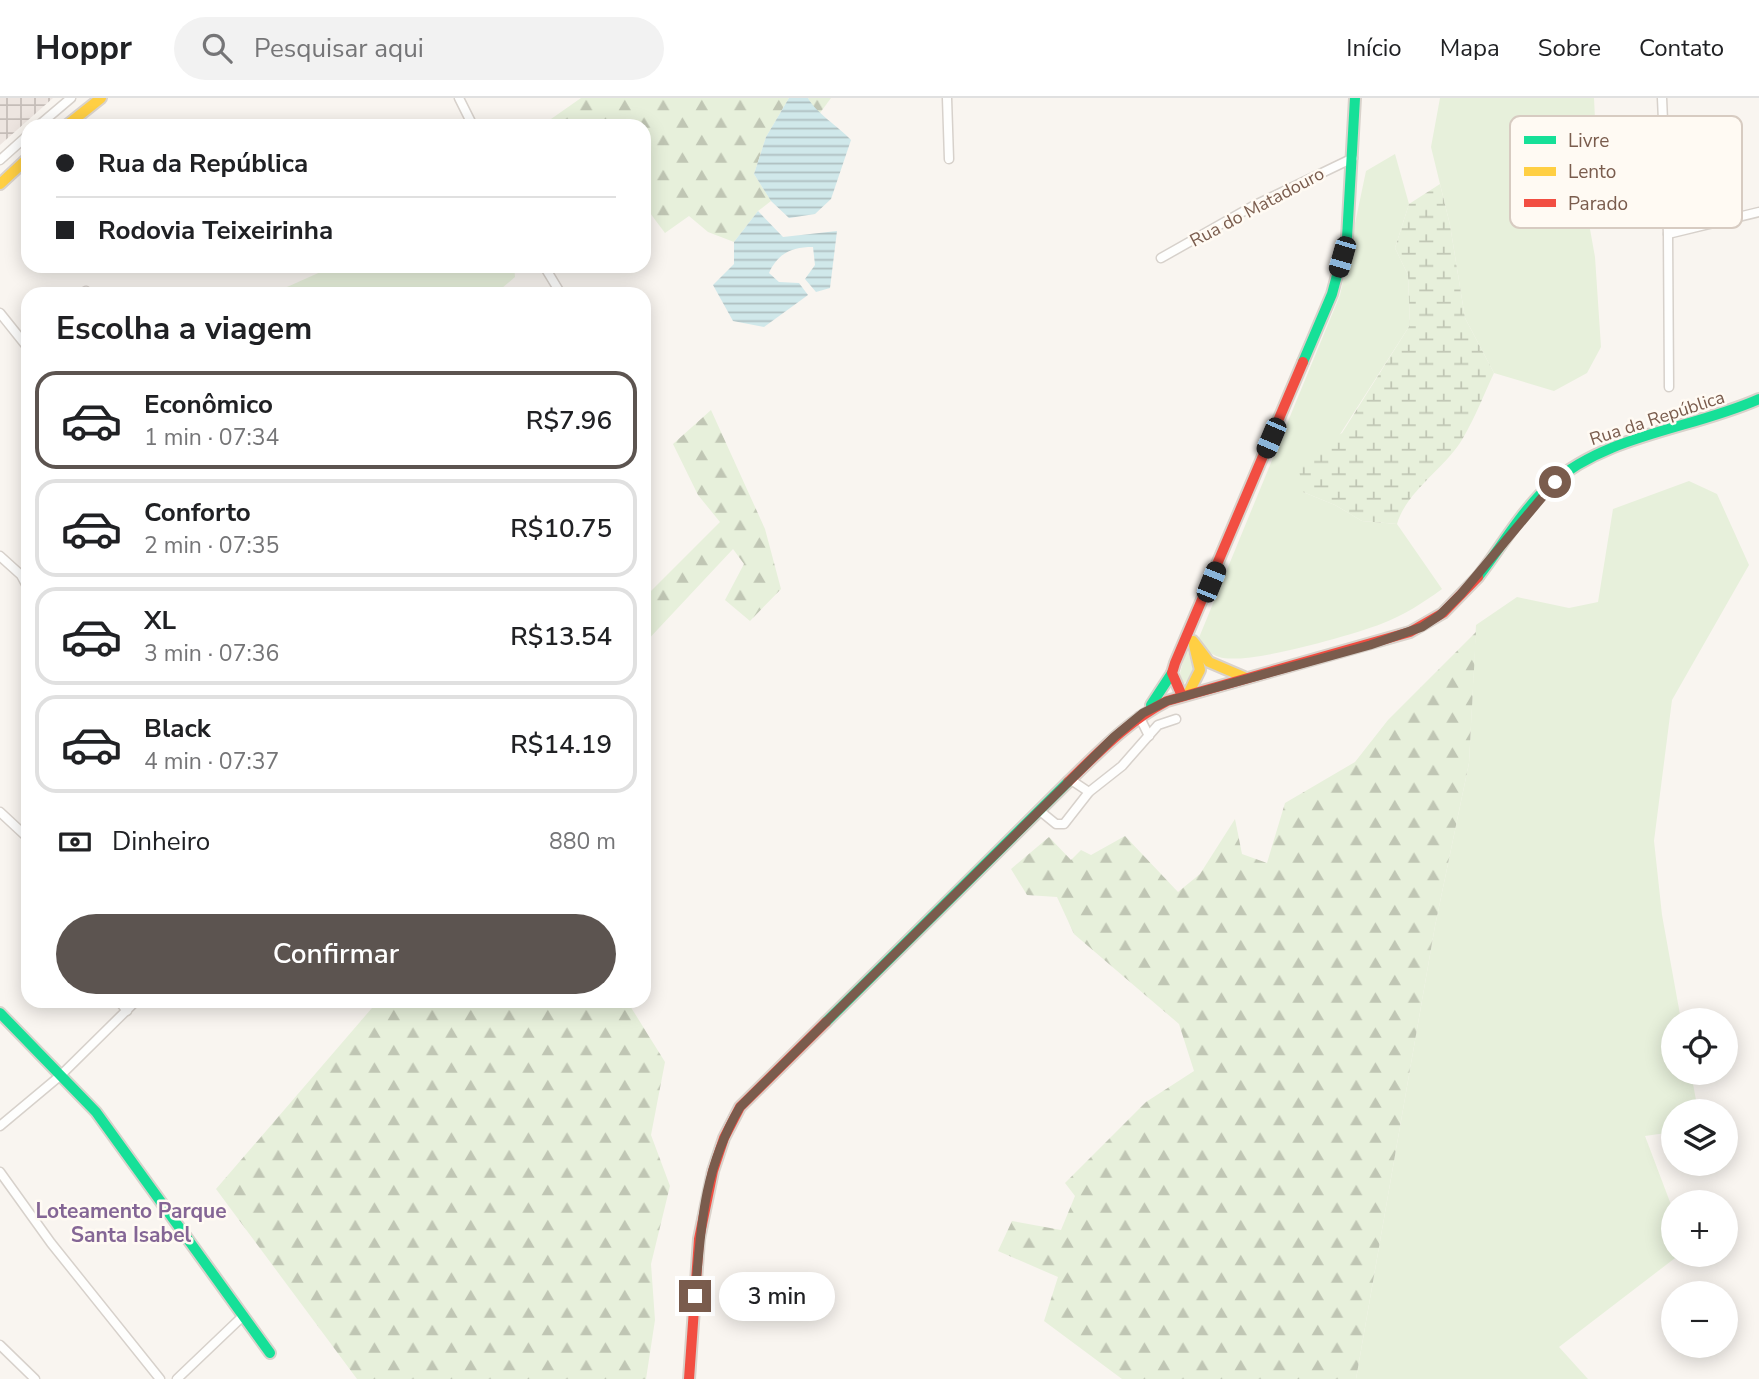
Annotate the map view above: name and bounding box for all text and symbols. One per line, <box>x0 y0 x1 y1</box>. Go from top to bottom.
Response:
search box <box>174 17 664 80</box>
text: Hoppr <box>35 26 132 71</box>
icon: search <box>198 29 236 67</box>
text: Pesquisar aqui <box>254 31 424 66</box>
text: Início <box>1346 32 1402 64</box>
text: Mapa <box>1440 32 1500 64</box>
text: Sobre <box>1538 32 1601 64</box>
text: Contato <box>1639 32 1724 64</box>
legend <box>1510 116 1742 228</box>
text: Livre <box>1568 128 1609 154</box>
text: Rua da República <box>98 146 308 181</box>
text: Lento <box>1568 159 1616 185</box>
street label: Rua do Matadouro <box>1186 161 1328 253</box>
text: Parado <box>1568 191 1628 217</box>
text: Rodovia Teixeirinha <box>98 213 333 248</box>
car <box>1327 234 1358 280</box>
text: Escolha a viagem <box>56 307 312 350</box>
street label: Rua da República <box>1586 385 1728 451</box>
text: Econômico <box>144 387 273 422</box>
icon: car <box>60 389 123 452</box>
text: R$7.96 <box>526 403 612 438</box>
car <box>1254 415 1289 461</box>
text: 1 min · 07:34 <box>144 422 279 453</box>
route start <box>1539 466 1571 498</box>
text: Conforto <box>144 495 251 530</box>
icon: car <box>60 497 123 560</box>
text: R$10.75 <box>510 511 612 546</box>
text: 2 min · 07:35 <box>144 530 279 561</box>
car <box>1194 559 1229 605</box>
text: XL <box>144 603 176 638</box>
icon: car <box>60 605 123 668</box>
text: R$13.54 <box>510 619 612 654</box>
text: 3 min · 07:36 <box>144 638 279 669</box>
text: Black <box>144 711 211 746</box>
icon: car <box>60 713 123 776</box>
text: R$14.19 <box>510 727 612 762</box>
text: 4 min · 07:37 <box>144 746 279 777</box>
icon: cash <box>56 823 94 861</box>
text: Dinheiro <box>112 824 210 859</box>
text: 880 m <box>549 826 616 857</box>
button: Confirmar <box>56 914 616 994</box>
map controls <box>1661 1008 1738 1358</box>
button: locate <box>1661 1008 1738 1085</box>
button: layers <box>1661 1099 1738 1176</box>
button: + <box>1661 1190 1738 1267</box>
district label: Loteamento Parque Santa Isabel <box>35 1197 227 1249</box>
callout: 3 min <box>720 1272 835 1320</box>
route end <box>679 1280 711 1312</box>
text: 3 min <box>748 1281 806 1312</box>
button: − <box>1661 1281 1738 1358</box>

